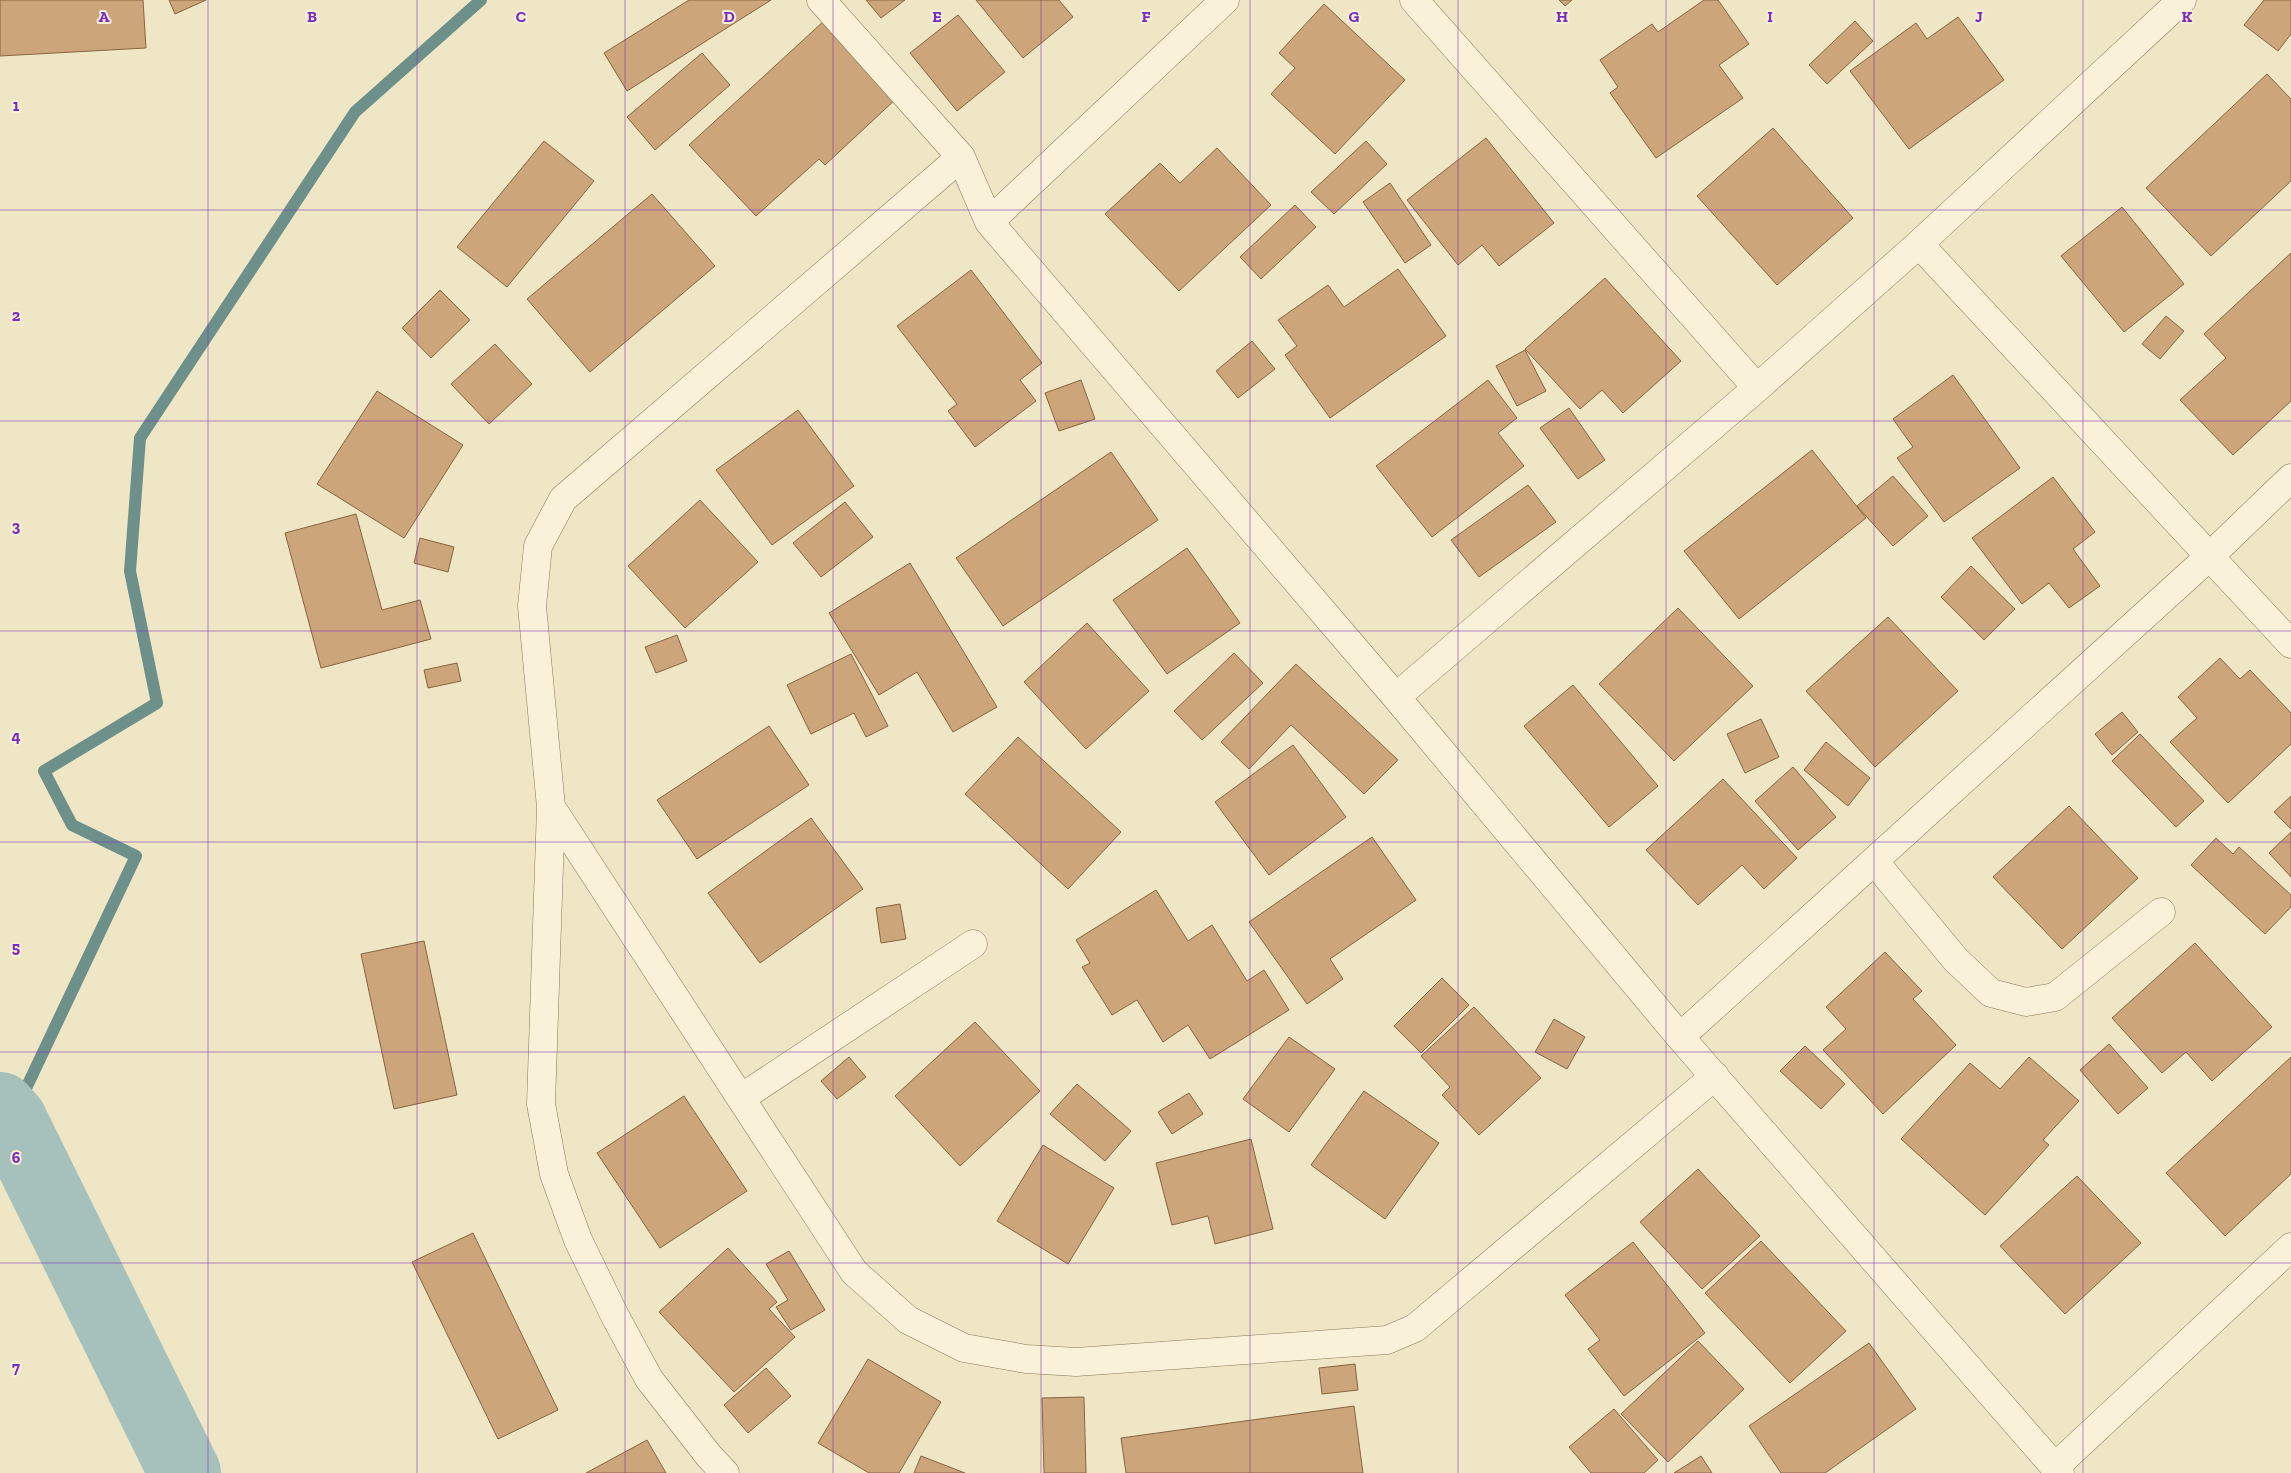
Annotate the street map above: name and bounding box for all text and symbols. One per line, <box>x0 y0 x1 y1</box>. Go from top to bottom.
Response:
text: A <box>99 7 110 26</box>
text: B <box>307 7 317 26</box>
text: C <box>516 7 526 26</box>
text: D <box>723 7 735 26</box>
text: E <box>932 7 942 26</box>
text: F <box>1141 7 1151 26</box>
text: G <box>1349 7 1360 26</box>
text: H <box>1556 7 1568 26</box>
text: I <box>1767 7 1773 26</box>
text: J <box>1975 7 1983 26</box>
text: K <box>2182 7 2193 26</box>
text: 1 <box>13 96 20 115</box>
text: 2 <box>12 306 21 325</box>
text: 3 <box>12 517 21 536</box>
text: 4 <box>11 727 21 746</box>
text: 5 <box>12 938 20 957</box>
text: 6 <box>12 1148 21 1167</box>
text: 7 <box>12 1358 20 1377</box>

